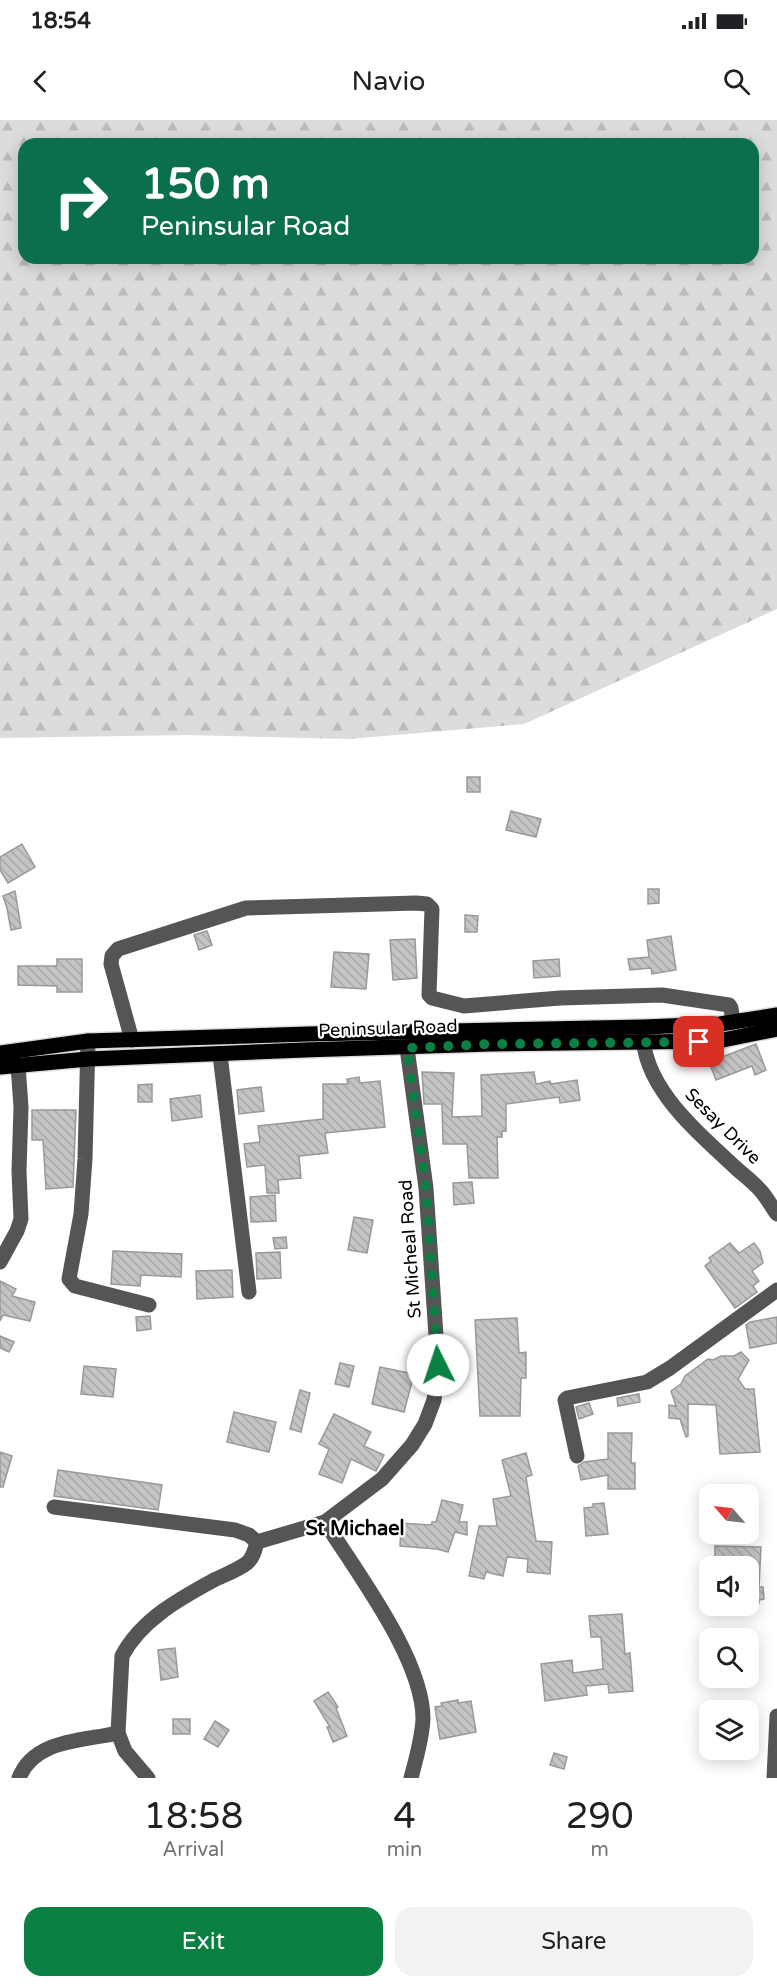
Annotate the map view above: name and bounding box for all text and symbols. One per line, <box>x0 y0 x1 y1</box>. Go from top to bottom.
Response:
text: 18:54 <box>30 8 91 34</box>
icon: back <box>24 65 57 98</box>
text: Navio <box>351 65 426 98</box>
icon: search <box>720 65 753 98</box>
text: 150 m <box>141 159 270 210</box>
icon: right <box>42 162 120 240</box>
text: Peninsular Road <box>141 210 350 243</box>
street label: Peninsular Road <box>318 1015 458 1041</box>
pin <box>673 1016 724 1067</box>
icon: arrive <box>682 1025 715 1058</box>
street label: Sesay Drive <box>680 1083 766 1169</box>
street label: St Micheal Road <box>394 1179 426 1319</box>
position arrow <box>406 1333 470 1397</box>
north arrow <box>699 1484 759 1544</box>
map controls <box>699 1484 759 1760</box>
district label: St Michael <box>305 1517 405 1541</box>
button: sound <box>699 1556 759 1616</box>
button: search <box>699 1628 759 1688</box>
button: layers <box>699 1700 759 1760</box>
text: 18:58 <box>143 1795 243 1838</box>
text: 4 <box>393 1795 416 1838</box>
text: 290 <box>566 1795 634 1838</box>
text: Arrival <box>162 1838 224 1862</box>
text: min <box>387 1838 422 1862</box>
text: m <box>590 1838 609 1862</box>
button: Exit <box>24 1907 383 1976</box>
button: Share <box>395 1907 753 1976</box>

